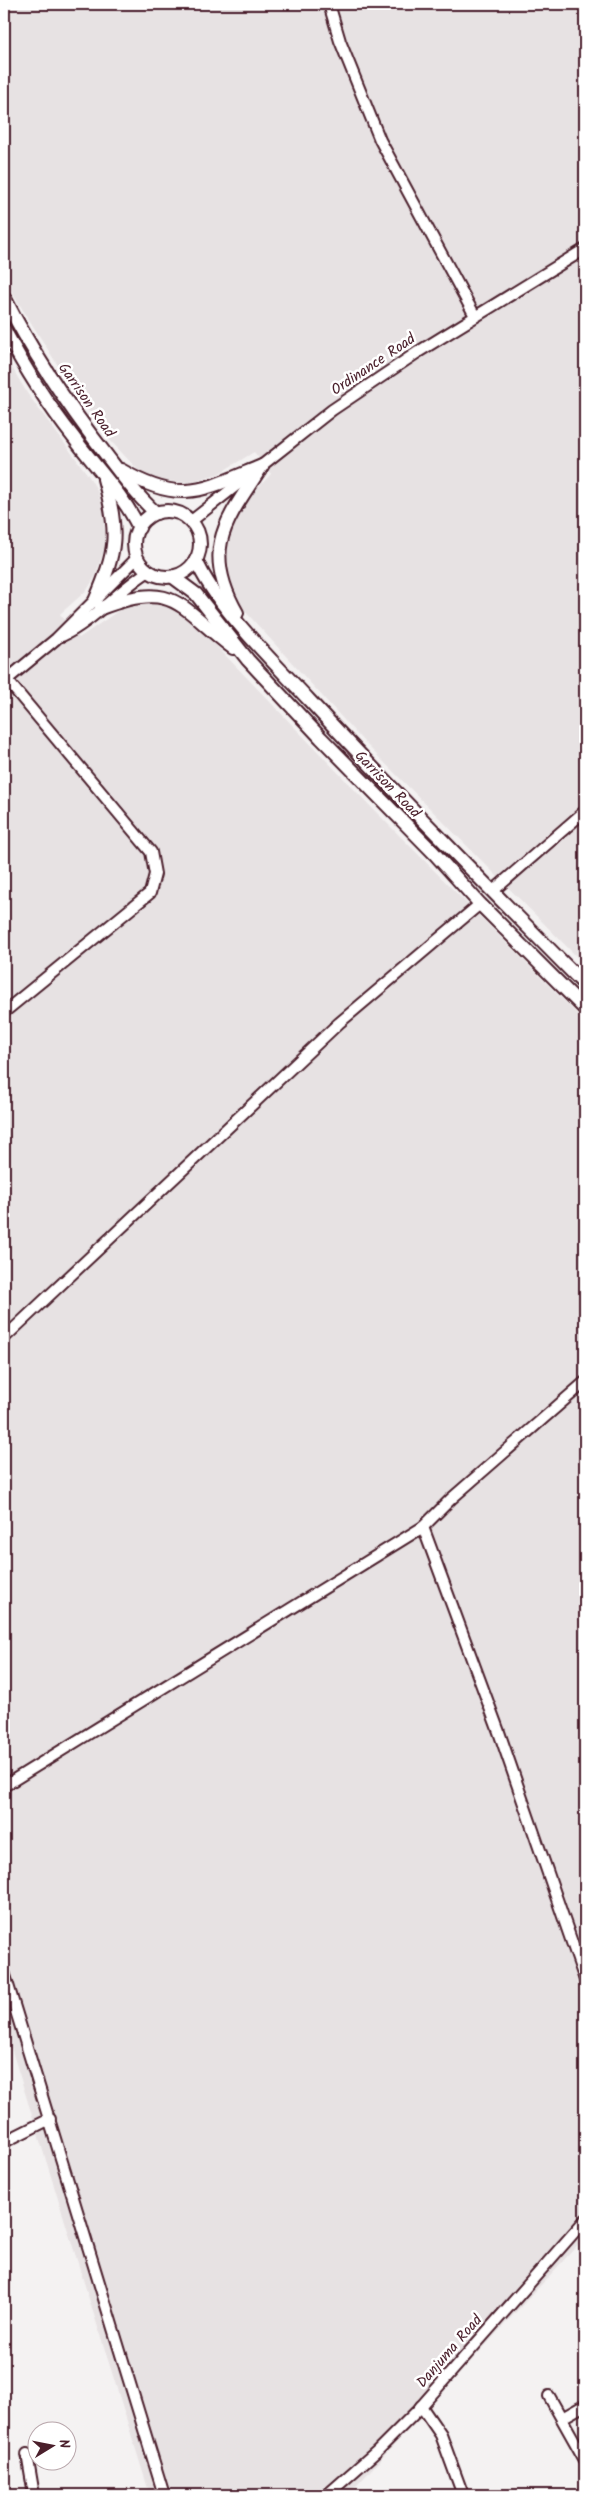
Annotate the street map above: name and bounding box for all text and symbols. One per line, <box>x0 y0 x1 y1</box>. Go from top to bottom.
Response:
street label: Ordinance Road <box>326 327 421 402</box>
street label: Garrison Road <box>51 358 121 443</box>
street label: Garrison Road <box>348 745 426 825</box>
street label: Danjuma Road <box>411 2309 489 2394</box>
north arrow <box>28 2422 78 2472</box>
text: N <box>52 2438 75 2450</box>

